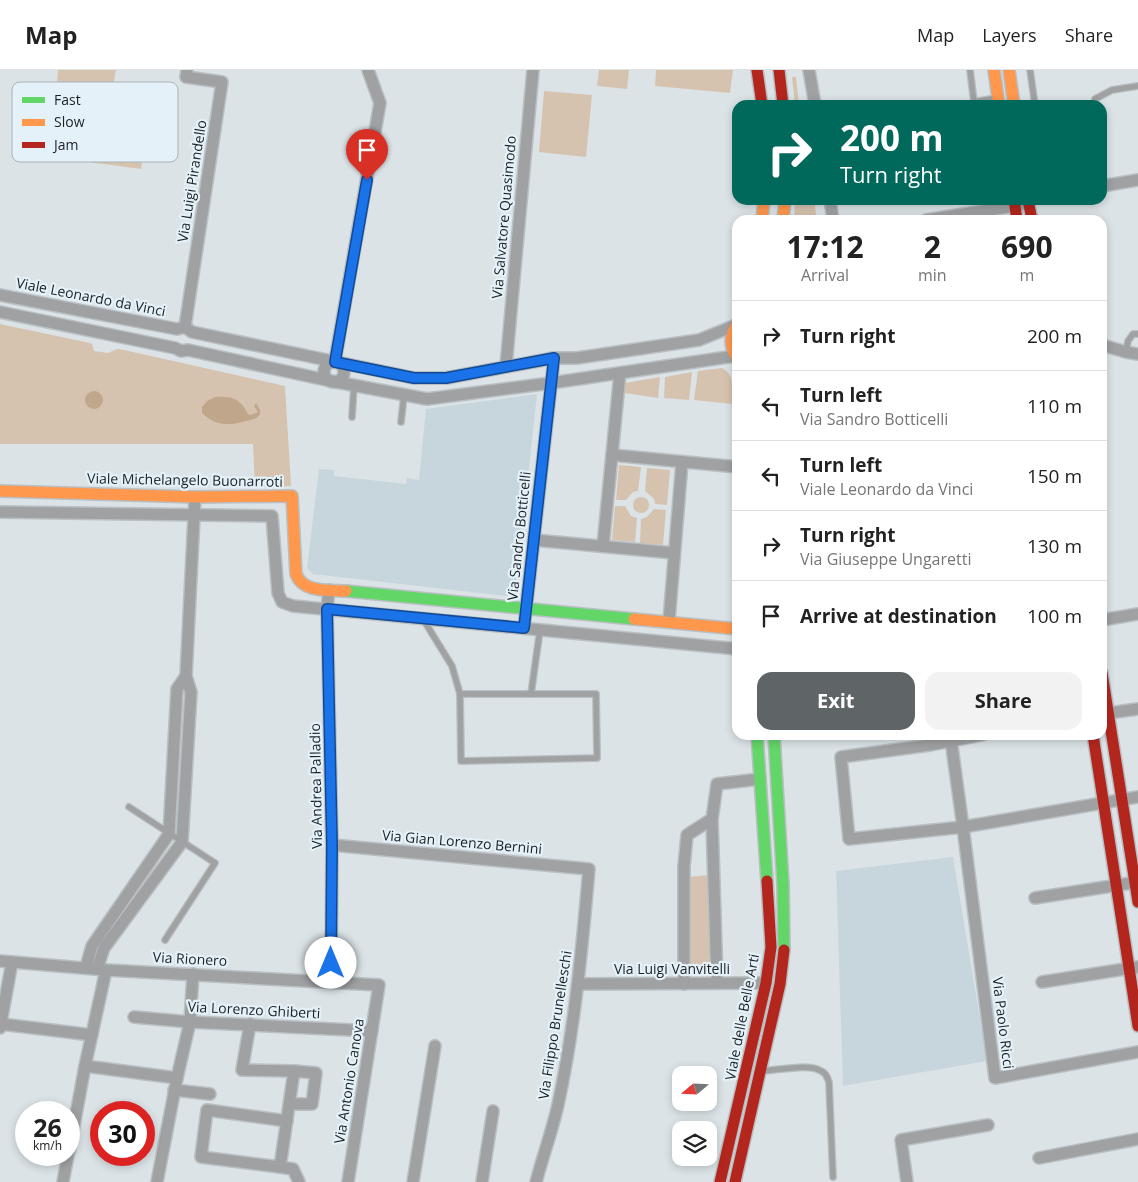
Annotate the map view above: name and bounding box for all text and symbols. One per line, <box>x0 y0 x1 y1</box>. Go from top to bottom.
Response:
text: Map <box>25 18 77 51</box>
text: Map <box>917 23 954 47</box>
text: Layers <box>982 23 1037 47</box>
text: Share <box>1065 23 1113 47</box>
legend <box>12 82 178 162</box>
text: Fast <box>54 90 81 109</box>
text: Slow <box>54 112 85 131</box>
text: 200 m <box>840 114 944 161</box>
street label: Via Luigi Pirandello <box>172 118 211 243</box>
icon: right <box>757 120 822 185</box>
pin <box>346 129 388 180</box>
text: Jam <box>52 135 79 154</box>
street label: Via Salvatore Quasimodo <box>487 135 520 299</box>
icon: arrive <box>353 136 381 164</box>
text: Turn right <box>840 159 942 189</box>
text: 17:12 <box>786 226 864 267</box>
text: 2 <box>924 226 941 267</box>
text: 690 <box>1001 226 1053 267</box>
text: Arrival <box>801 264 849 286</box>
text: min <box>918 264 947 286</box>
text: m <box>1019 264 1034 286</box>
street label: Viale Leonardo da Vinci <box>15 273 167 320</box>
icon: right <box>757 322 785 350</box>
text: Turn right <box>800 323 895 349</box>
text: 200 m <box>1027 323 1082 349</box>
text: Turn left <box>800 382 882 408</box>
icon: left <box>757 392 785 420</box>
text: 110 m <box>1027 393 1082 419</box>
text: Via Sandro Botticelli <box>800 408 948 430</box>
text: Turn left <box>800 452 882 478</box>
icon: left <box>757 462 785 490</box>
text: 150 m <box>1027 463 1082 489</box>
street label: Viale Michelangelo Buonarroti <box>87 468 283 491</box>
street label: Via Sandro Botticelli <box>502 470 535 602</box>
text: Viale Leonardo da Vinci <box>800 478 973 500</box>
text: Turn right <box>800 522 895 548</box>
icon: right <box>757 532 785 560</box>
text: 130 m <box>1027 533 1082 559</box>
text: Via Giuseppe Ungaretti <box>800 548 971 570</box>
icon: arrive <box>757 602 785 630</box>
text: Arrive at destination <box>800 603 997 629</box>
text: 100 m <box>1027 603 1082 629</box>
button: Exit <box>757 672 915 730</box>
button: Share <box>925 672 1082 730</box>
street label: Via Andrea Palladio <box>305 723 326 849</box>
street label: Via Gian Lorenzo Bernini <box>381 825 543 858</box>
position arrow <box>304 936 356 988</box>
street label: Via Rionero <box>152 947 228 970</box>
street label: Via Filippo Brunelleschi <box>533 949 576 1101</box>
street label: Viale delle Belle Arti <box>720 952 763 1082</box>
street label: Via Luigi Vanvitelli <box>614 959 730 978</box>
street label: Via Paolo Ricci <box>988 976 1019 1070</box>
street label: Via Lorenzo Ghiberti <box>187 997 321 1022</box>
street label: Via Antonio Canova <box>329 1017 368 1145</box>
north arrow <box>672 1066 718 1111</box>
map controls <box>672 1066 717 1166</box>
speed limit sign: 30 <box>90 1101 155 1166</box>
text: 26 <box>33 1110 62 1144</box>
button: layers <box>672 1121 717 1166</box>
text: km/h <box>33 1137 62 1154</box>

